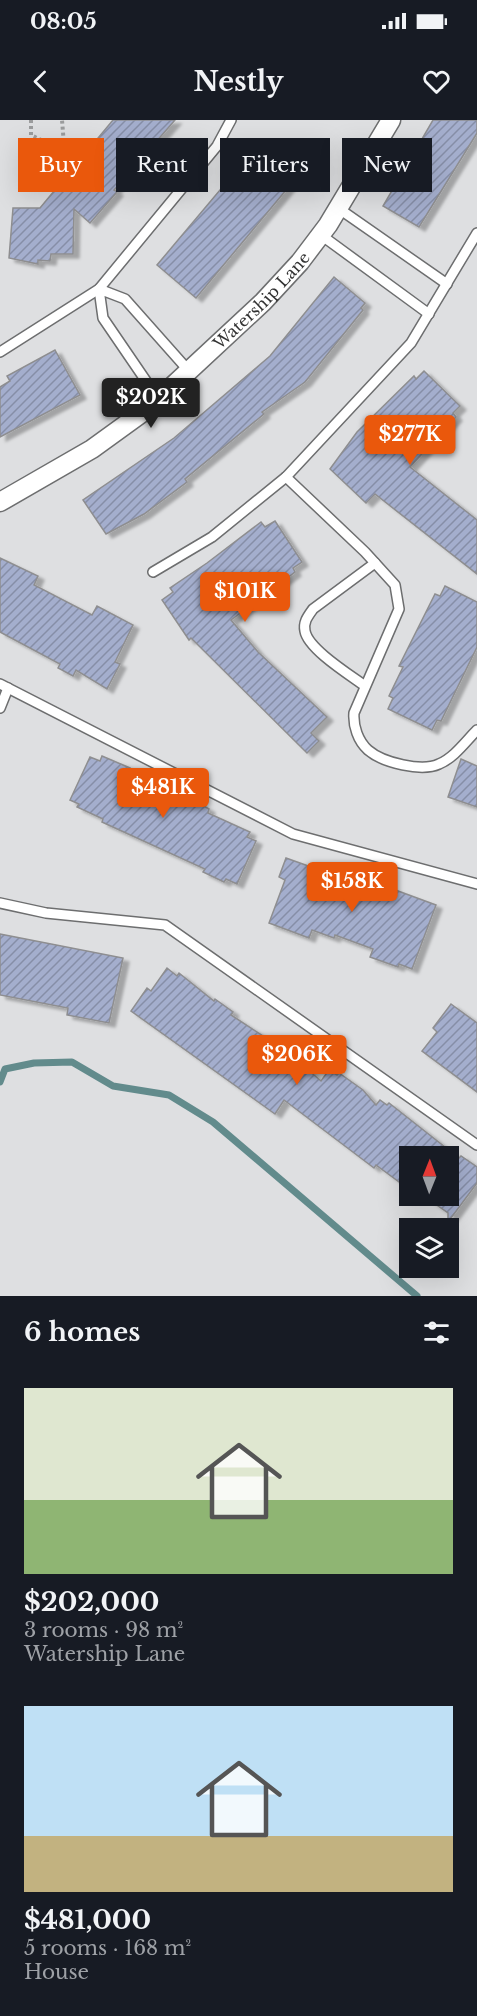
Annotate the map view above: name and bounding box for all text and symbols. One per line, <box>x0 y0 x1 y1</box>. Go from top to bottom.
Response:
text: 08:05 <box>30 8 97 35</box>
icon: back <box>24 65 57 98</box>
text: Nestly <box>193 65 284 98</box>
icon: heart <box>420 65 453 98</box>
chip: Buy <box>18 138 104 192</box>
chip: Rent <box>116 138 208 192</box>
chip: Filters <box>220 138 330 192</box>
chip: New <box>342 138 432 192</box>
street label: Watership Lane <box>208 248 314 354</box>
pin: $202K <box>109 378 193 429</box>
text: $202K <box>116 385 186 409</box>
pin: $277K <box>368 415 452 466</box>
text: $277K <box>378 422 442 446</box>
pin: $101K <box>203 572 287 623</box>
text: $101K <box>214 579 276 603</box>
pin: $481K <box>121 768 205 819</box>
text: $481K <box>131 775 195 799</box>
pin: $158K <box>310 862 394 913</box>
text: $158K <box>321 869 383 893</box>
pin: $206K <box>255 1035 339 1086</box>
text: $206K <box>262 1042 332 1066</box>
north arrow <box>399 1146 459 1206</box>
map controls <box>399 1146 459 1278</box>
button: layers <box>399 1218 459 1278</box>
text: 6 homes <box>24 1316 140 1348</box>
icon: filters <box>420 1316 453 1349</box>
icon: home <box>185 1427 293 1535</box>
text: $202,000 <box>24 1586 159 1618</box>
text: 3 rooms · 98 m² <box>24 1618 183 1642</box>
text: Watership Lane <box>24 1642 185 1666</box>
icon: home <box>185 1745 293 1853</box>
text: $481,000 <box>24 1904 151 1936</box>
text: 5 rooms · 168 m² <box>24 1936 191 1960</box>
text: House <box>24 1960 89 1984</box>

